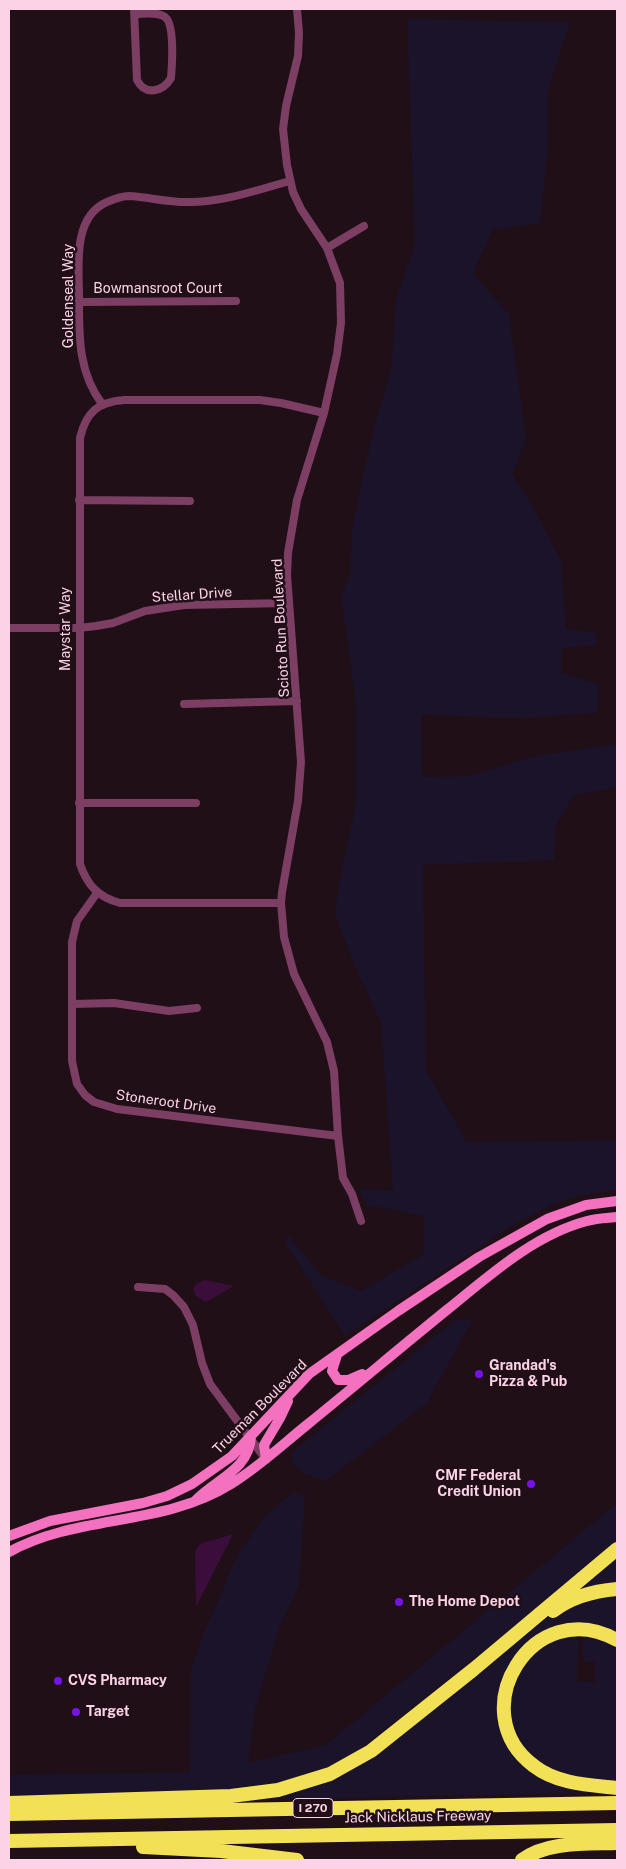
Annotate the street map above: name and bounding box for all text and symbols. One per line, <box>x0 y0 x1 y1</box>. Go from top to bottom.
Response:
street label: Goldenseal Way <box>61 244 77 348</box>
street label: Bowmansroot Court <box>93 281 223 297</box>
street label: Scioto Run Boulevard <box>269 558 293 698</box>
street label: Stellar Drive <box>151 584 233 606</box>
street label: Maystar Way <box>58 587 74 671</box>
street label: Stoneroot Drive <box>115 1087 217 1117</box>
street label: Trueman Boulevard <box>209 1356 311 1458</box>
place label: Grandad's Pizza & Pub <box>489 1358 567 1390</box>
marker: Grandad's Pizza & Pub <box>473 1368 485 1380</box>
place label: CMF Federal Credit Union <box>435 1468 521 1500</box>
marker: CMF Federal Credit Union <box>525 1478 537 1490</box>
place label: The Home Depot <box>409 1594 520 1610</box>
marker: The Home Depot <box>393 1596 405 1608</box>
place label: CVS Pharmacy <box>68 1673 167 1689</box>
marker: CVS Pharmacy <box>52 1675 64 1687</box>
place label: Target <box>86 1704 130 1720</box>
marker: Target <box>70 1706 82 1718</box>
road number: I 270 <box>293 1799 333 1818</box>
street label: Jack Nicklaus Freeway <box>344 1807 492 1827</box>

